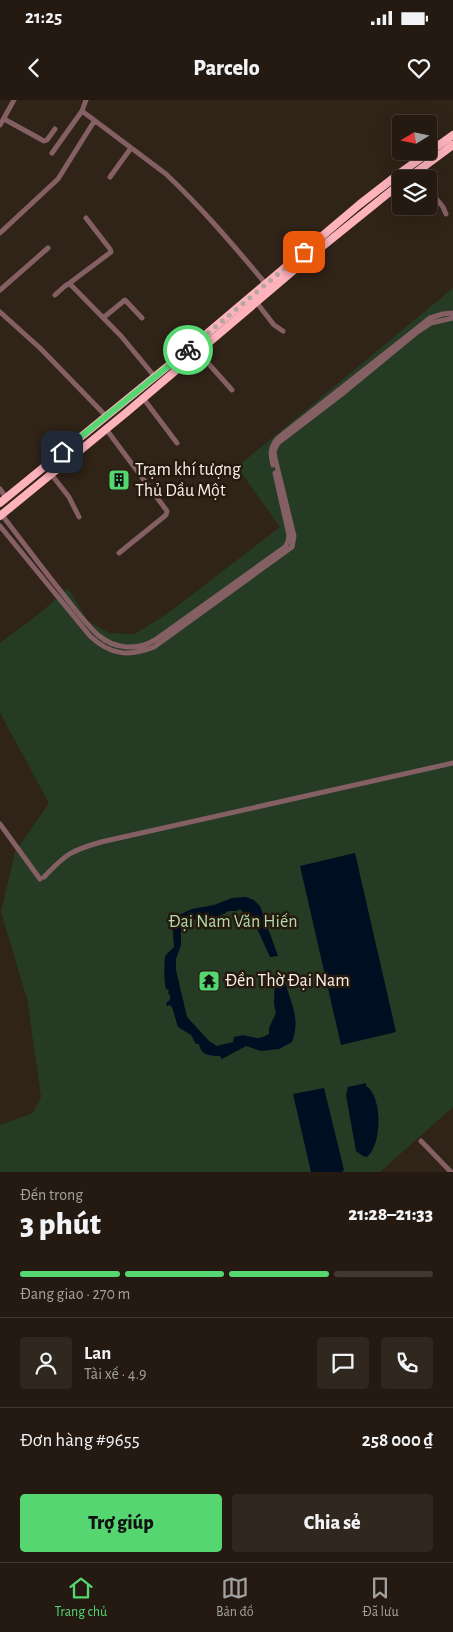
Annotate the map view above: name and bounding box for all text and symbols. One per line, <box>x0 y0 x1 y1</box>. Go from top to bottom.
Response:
text: 21:25 <box>25 8 62 27</box>
icon: back <box>20 54 48 82</box>
icon: heart <box>405 54 433 82</box>
text: Parcelo <box>193 57 260 79</box>
north arrow <box>392 115 438 160</box>
map controls <box>392 115 437 215</box>
button: layers <box>392 170 437 215</box>
pin <box>283 231 325 273</box>
icon: bag <box>290 238 318 266</box>
courier <box>163 325 213 375</box>
icon: bike <box>174 336 202 364</box>
pin <box>41 431 83 473</box>
icon: home <box>48 438 76 466</box>
place label: Trạm khí tượng Thủ Dầu Một <box>135 461 241 500</box>
building icon: Trạm khí tượng Thủ Dầu Một <box>107 468 131 492</box>
park label: Đại Nam Văn Hiến <box>169 912 297 931</box>
temple icon: Đền Thờ Đại Nam <box>197 969 221 993</box>
place label: Đền Thờ Đại Nam <box>225 971 350 990</box>
text: Đến trong <box>20 1187 83 1203</box>
text: 21:28–21:33 <box>348 1205 433 1224</box>
text: 3 phút <box>20 1208 101 1240</box>
text: Đang giao · 270 m <box>20 1286 130 1302</box>
button: person <box>20 1337 72 1389</box>
button: chat <box>317 1337 369 1389</box>
button: phone <box>381 1337 433 1389</box>
text: Lan <box>84 1344 111 1363</box>
text: Tài xế · 4.9 <box>84 1366 147 1382</box>
text: Đơn hàng #9655 <box>20 1431 140 1450</box>
text: 258 000 ₫ <box>362 1431 433 1450</box>
button: Trợ giúp <box>20 1494 222 1552</box>
button: Chia sẻ <box>232 1494 433 1552</box>
tab: Trang chủ <box>54 1574 107 1621</box>
tab: Bản đồ <box>216 1574 254 1621</box>
tab: Đã lưu <box>362 1574 399 1621</box>

